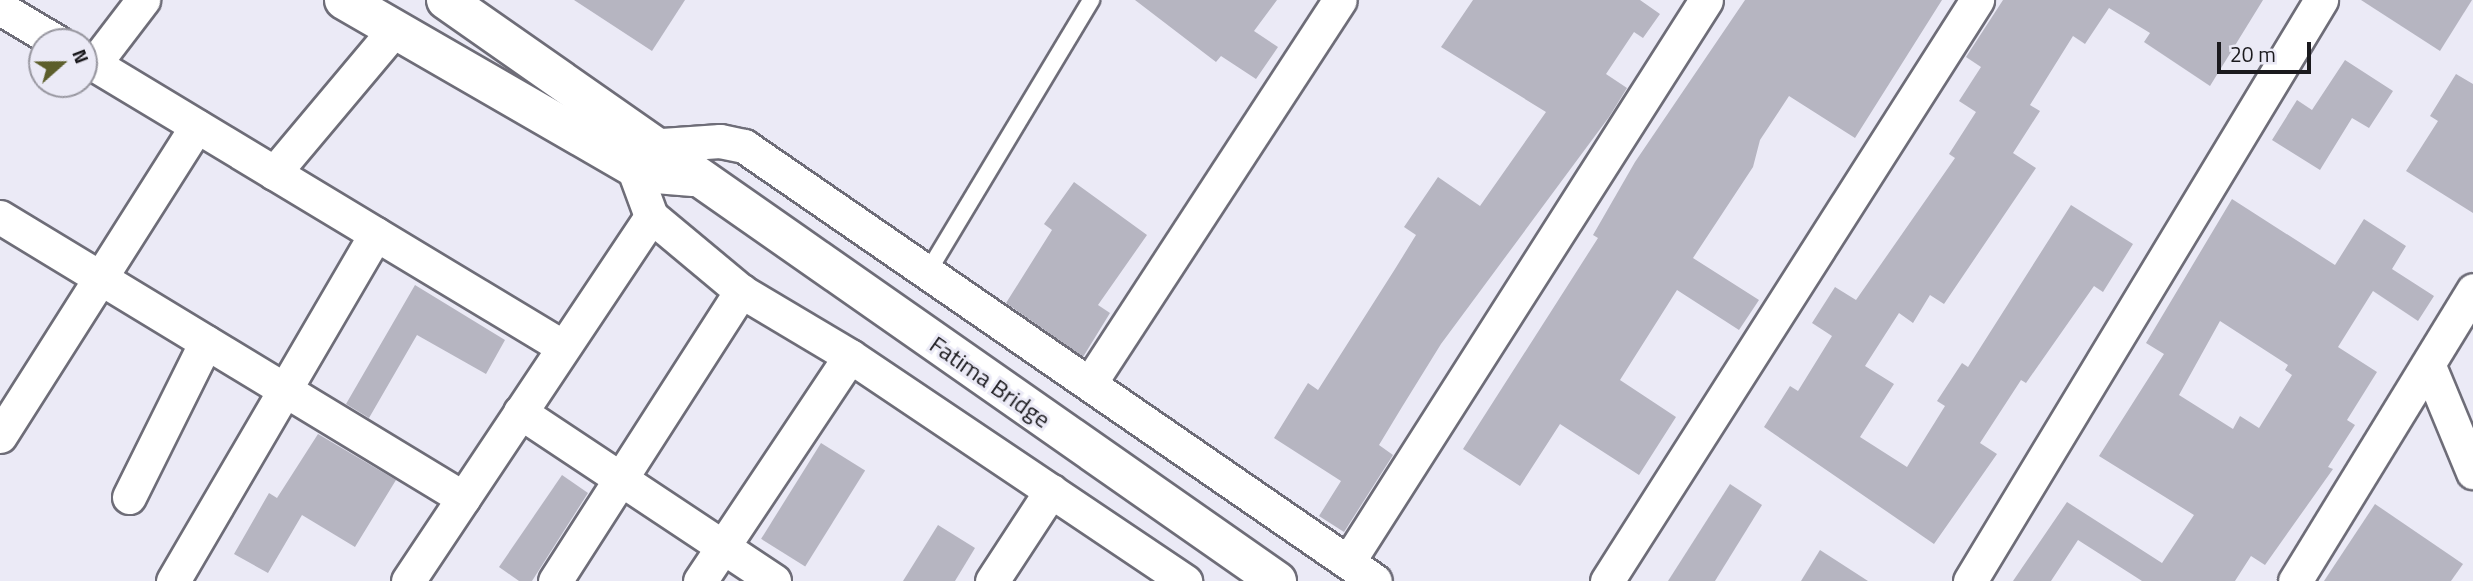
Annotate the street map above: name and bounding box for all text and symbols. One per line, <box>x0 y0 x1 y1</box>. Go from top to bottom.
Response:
north arrow <box>28 28 98 98</box>
scale bar <box>2221 28 2316 72</box>
text: 20 m <box>2230 38 2276 70</box>
text: N <box>65 45 97 67</box>
street label: Fatima Bridge <box>924 330 1056 434</box>

